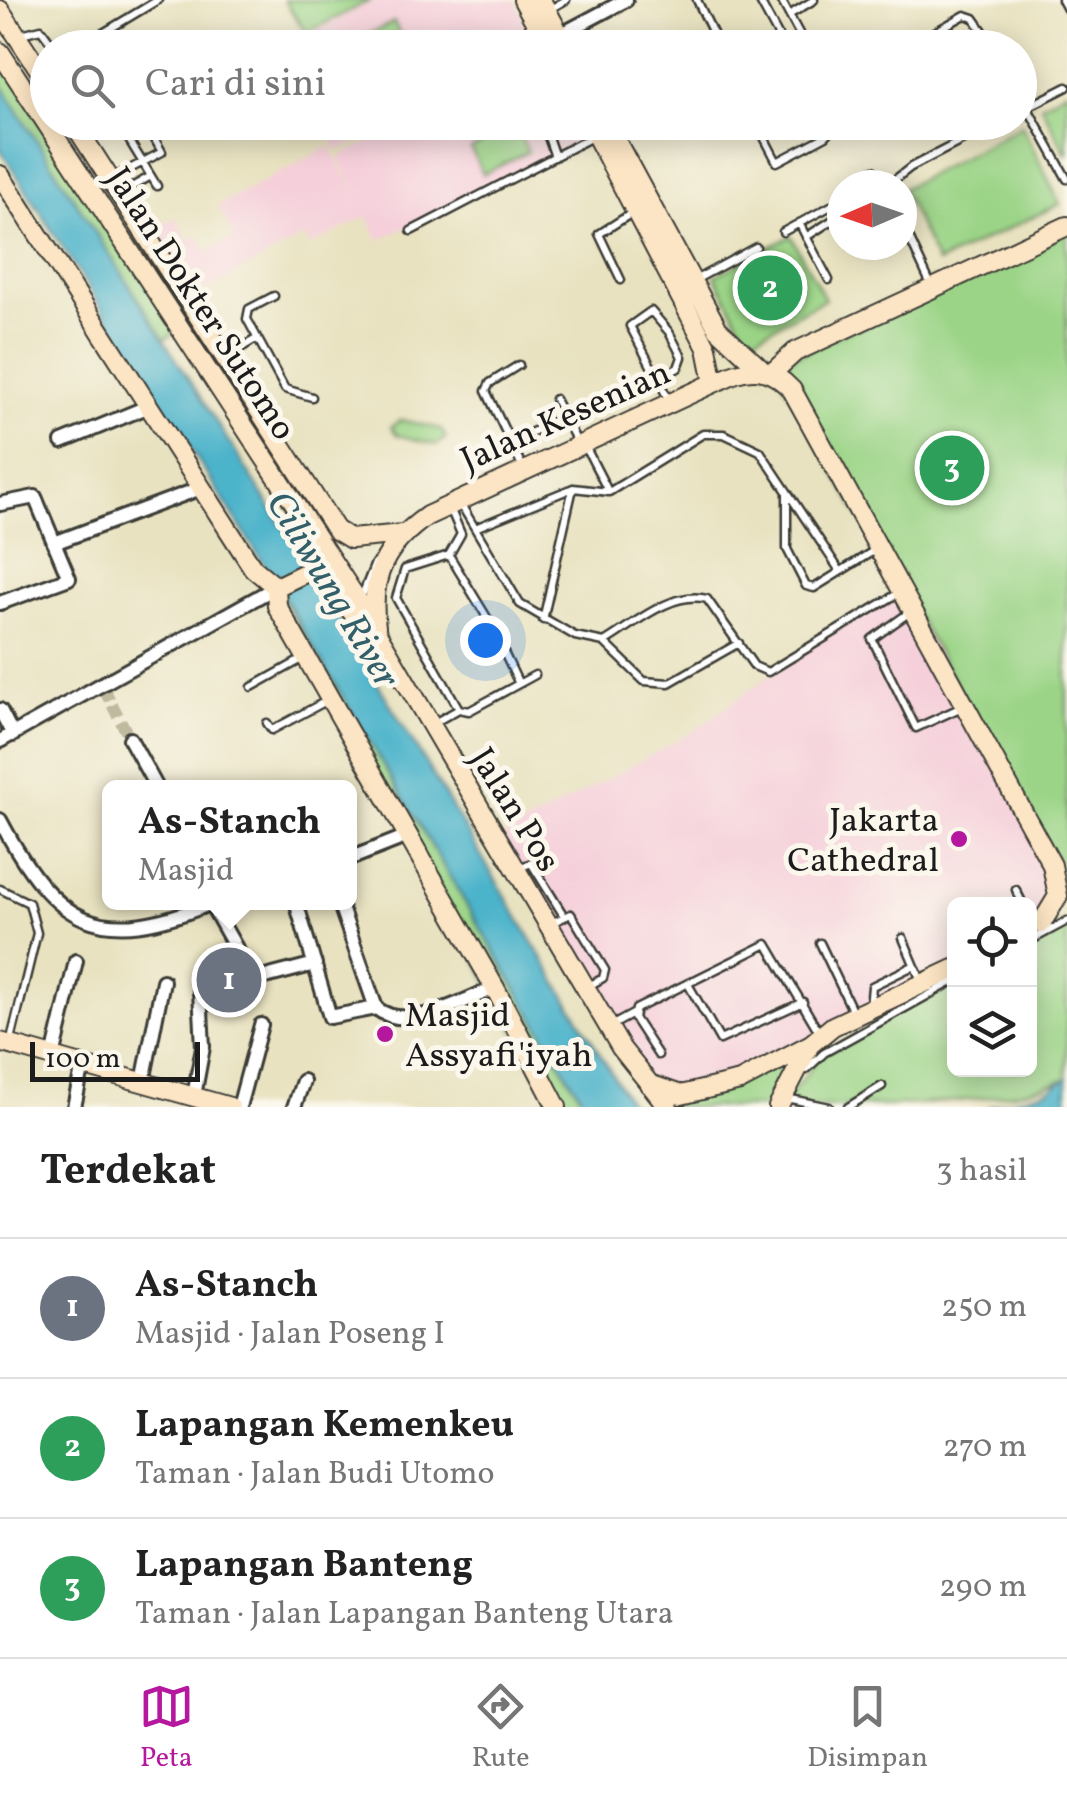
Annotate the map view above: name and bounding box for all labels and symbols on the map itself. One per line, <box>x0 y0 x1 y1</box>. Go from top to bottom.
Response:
street label: Jalan Dokter Sutomo <box>93 159 306 451</box>
north arrow <box>827 170 917 260</box>
pin: 2 <box>738 250 802 326</box>
street label: Jalan Kesenian <box>454 350 679 485</box>
pin: 3 <box>920 430 984 506</box>
water label: Ciliwung River <box>251 482 411 700</box>
your location <box>460 615 511 666</box>
street label: Jalan Pos <box>457 739 570 882</box>
place label: Jakarta Cathedral <box>787 798 939 886</box>
marker: Jakarta Cathedral <box>948 828 970 850</box>
pin: 1 <box>196 942 262 1018</box>
place label: Masjid Assyafi'iyah <box>405 993 593 1081</box>
marker: Masjid Assyafi'iyah <box>374 1023 396 1045</box>
scale bar <box>30 1037 200 1082</box>

